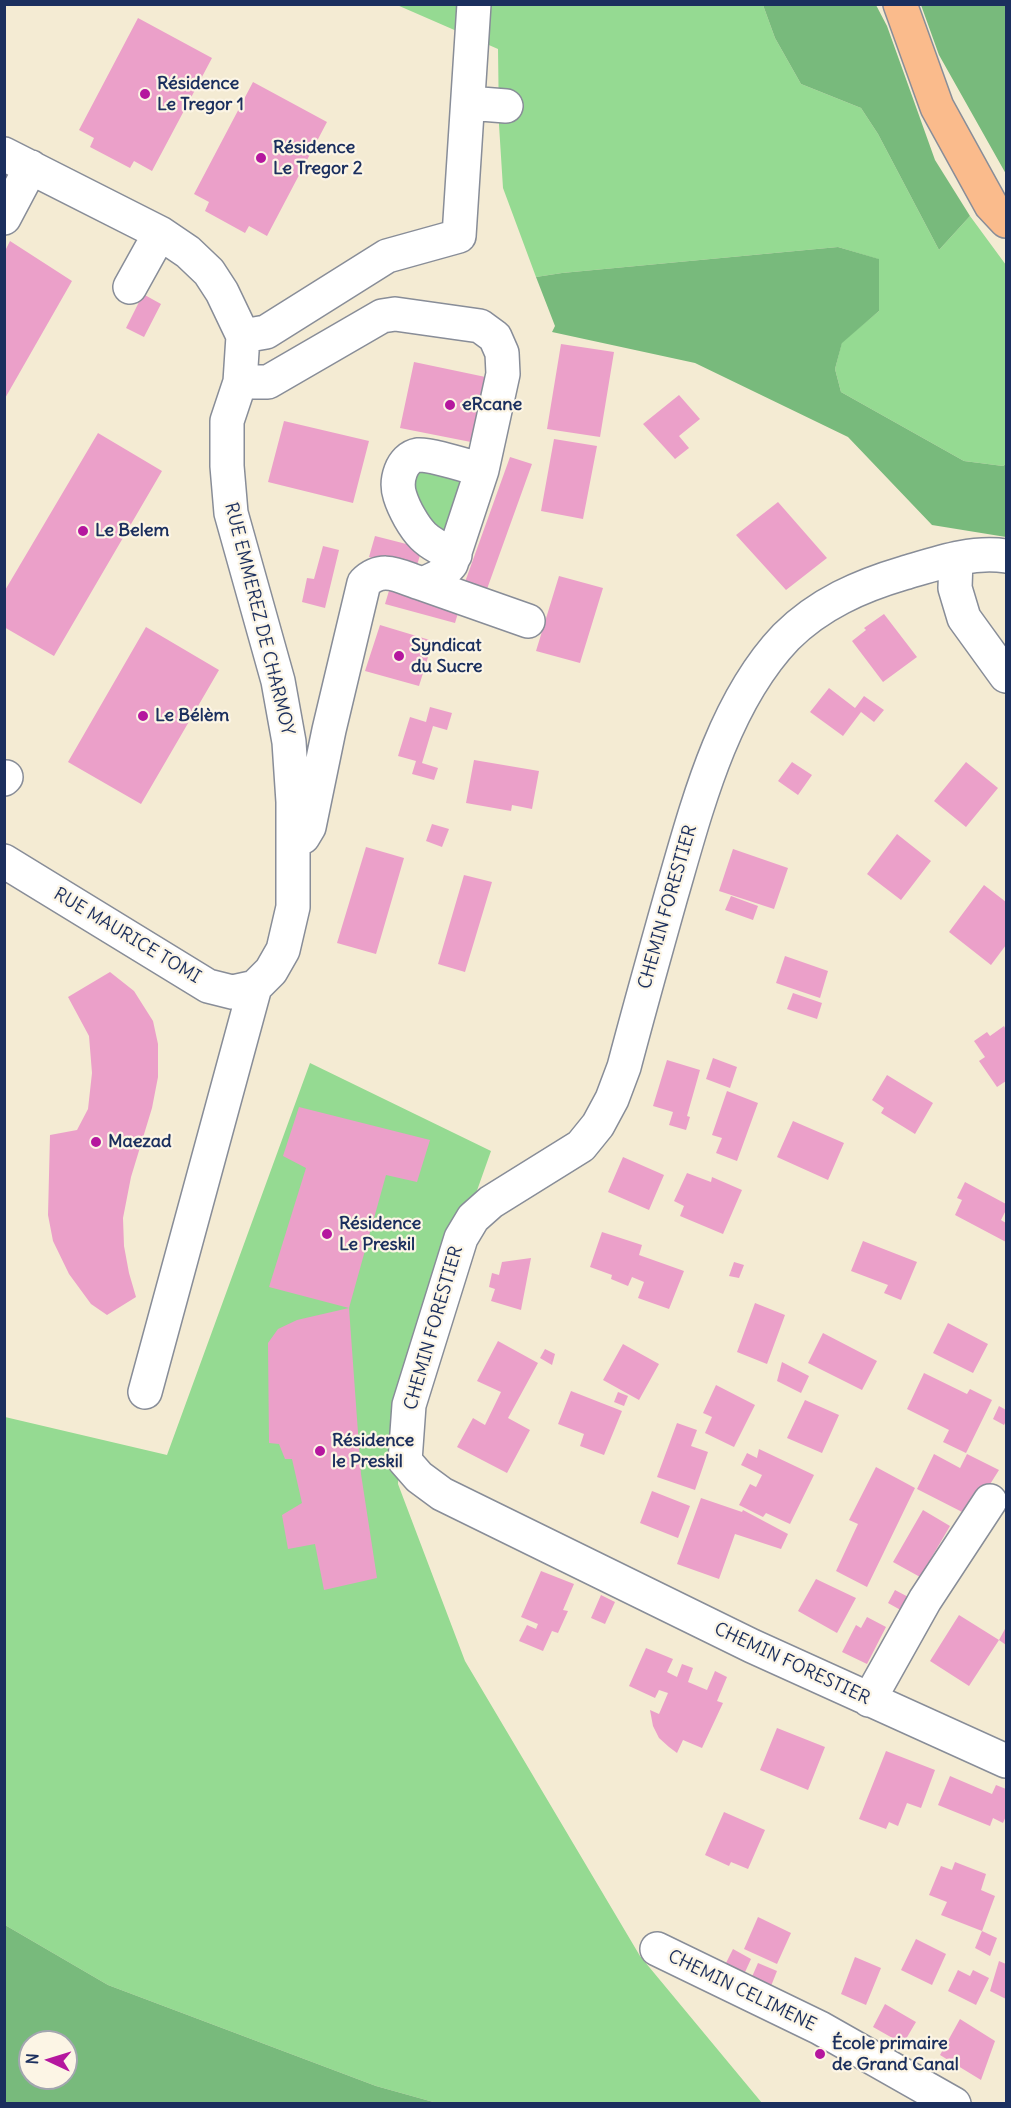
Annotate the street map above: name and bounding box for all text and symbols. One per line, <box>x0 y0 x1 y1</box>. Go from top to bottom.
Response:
place label: Résidence Le Tregor 1 <box>157 73 244 116</box>
marker: Résidence Le Tregor 1 <box>138 87 152 101</box>
place label: Résidence Le Tregor 2 <box>273 137 363 180</box>
marker: Résidence Le Tregor 2 <box>254 151 268 165</box>
place label: eRcane <box>462 394 522 416</box>
marker: eRcane <box>443 398 457 412</box>
street label: RUE EMMEREZ DE CHARMOY <box>220 500 298 738</box>
place label: Le Belem <box>95 520 169 542</box>
marker: Le Belem <box>76 524 90 538</box>
place label: Syndicat du Sucre <box>411 635 482 678</box>
marker: Syndicat du Sucre <box>392 649 406 663</box>
place label: Le Bélèm <box>155 705 229 727</box>
marker: Le Bélèm <box>136 709 150 723</box>
street label: CHEMIN FORESTIER <box>634 823 702 991</box>
street label: RUE MAURICE TOMI <box>49 884 205 988</box>
place label: Maezad <box>108 1131 172 1153</box>
marker: Maezad <box>89 1135 103 1149</box>
place label: Résidence Le Preskil <box>339 1213 421 1256</box>
marker: Résidence Le Preskil <box>320 1227 334 1241</box>
street label: CHEMIN FORESTIER <box>400 1244 468 1412</box>
place label: Résidence le Preskil <box>332 1430 414 1472</box>
marker: Résidence le Preskil <box>313 1444 327 1458</box>
street label: CHEMIN FORESTIER <box>711 1618 873 1710</box>
street label: CHEMIN CELIMENE <box>664 1946 820 2036</box>
north arrow <box>18 2030 78 2090</box>
place label: École primaire de Grand Canal <box>832 2033 959 2076</box>
marker: École primaire de Grand Canal <box>813 2047 827 2061</box>
text: N <box>22 2053 42 2065</box>

